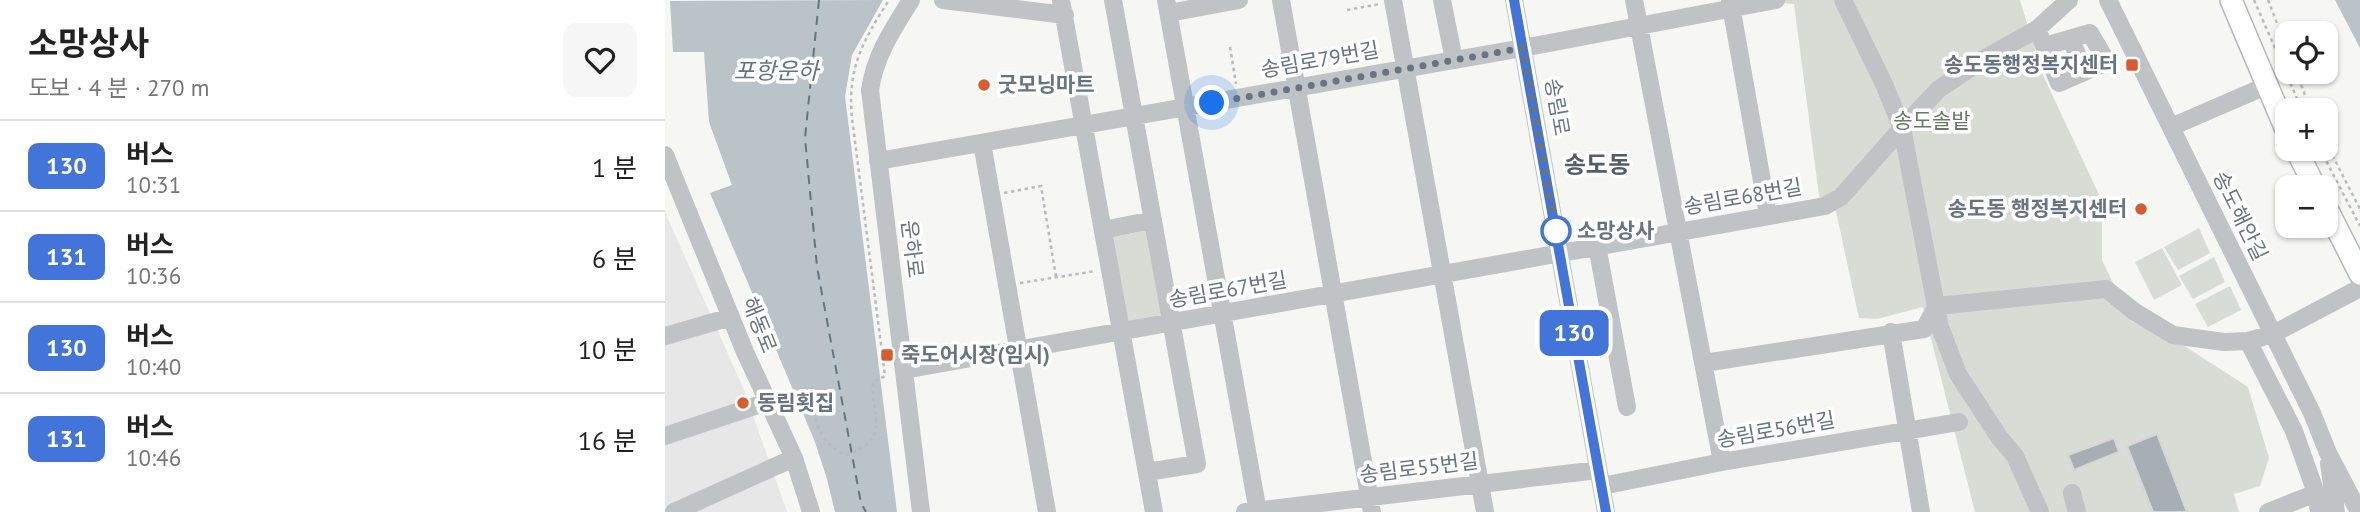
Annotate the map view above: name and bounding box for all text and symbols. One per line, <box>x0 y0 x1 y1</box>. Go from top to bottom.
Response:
text: 소망상사 <box>28 21 149 64</box>
map controls <box>2275 21 2338 238</box>
button: locate <box>2275 21 2338 84</box>
button: heart <box>563 23 637 97</box>
street label: 송림로79번길 <box>1259 36 1381 83</box>
place label: 송도동행정복지센터 <box>1944 51 2118 78</box>
water label: 포항운하 <box>734 56 821 85</box>
marker: 송도동행정복지센터 <box>2124 57 2140 73</box>
place label: 굿모닝마트 <box>998 71 1095 98</box>
text: 도보 · 4 분 · 270 m <box>28 73 209 102</box>
street label: 송림로 <box>1539 76 1576 138</box>
marker: 굿모닝마트 <box>976 77 992 93</box>
your location <box>1194 85 1229 120</box>
button: + <box>2275 98 2338 161</box>
park label: 송도솔밭 <box>1893 107 1971 134</box>
text: 버스 <box>126 137 174 170</box>
district label: 송도동 <box>1564 149 1630 180</box>
text: 130 <box>46 150 87 181</box>
text: 1 분 <box>592 151 637 184</box>
street label: 송도해안길 <box>2207 166 2274 265</box>
text: 10:31 <box>126 170 181 199</box>
street label: 송림로68번길 <box>1682 173 1804 220</box>
button: − <box>2275 175 2338 238</box>
place label: 송도동 행정복지센터 <box>1948 195 2127 222</box>
marker: 송도동 행정복지센터 <box>2133 201 2149 217</box>
marker: 소망상사 <box>1541 216 1571 246</box>
place label: 소망상사 <box>1577 217 1654 244</box>
street label: 운하로 <box>896 219 929 279</box>
text: 버스 <box>126 228 174 261</box>
text: 131 <box>46 241 87 272</box>
text: 6 분 <box>592 242 637 275</box>
text: 10:36 <box>126 261 181 290</box>
street label: 송림로67번길 <box>1167 266 1289 313</box>
street label: 해동로 <box>736 293 783 357</box>
line badge: 130 <box>1534 310 1614 356</box>
text: 130 <box>1554 317 1594 348</box>
text: 버스 <box>126 319 174 352</box>
text: 130 <box>46 332 87 363</box>
text: 10 분 <box>578 333 637 366</box>
place label: 죽도어시장(임시) <box>901 341 1050 368</box>
marker: 죽도어시장(임시) <box>879 347 895 363</box>
text: 10:40 <box>126 352 181 381</box>
place label: 동림횟집 <box>757 389 834 416</box>
marker: 동림횟집 <box>735 395 751 411</box>
street label: 송림로56번길 <box>1715 406 1837 453</box>
text: 버스 <box>126 410 174 443</box>
text: 131 <box>46 423 87 454</box>
text: 16 분 <box>578 424 637 457</box>
text: 10:46 <box>126 443 181 472</box>
street label: 송림로55번길 <box>1358 447 1480 488</box>

